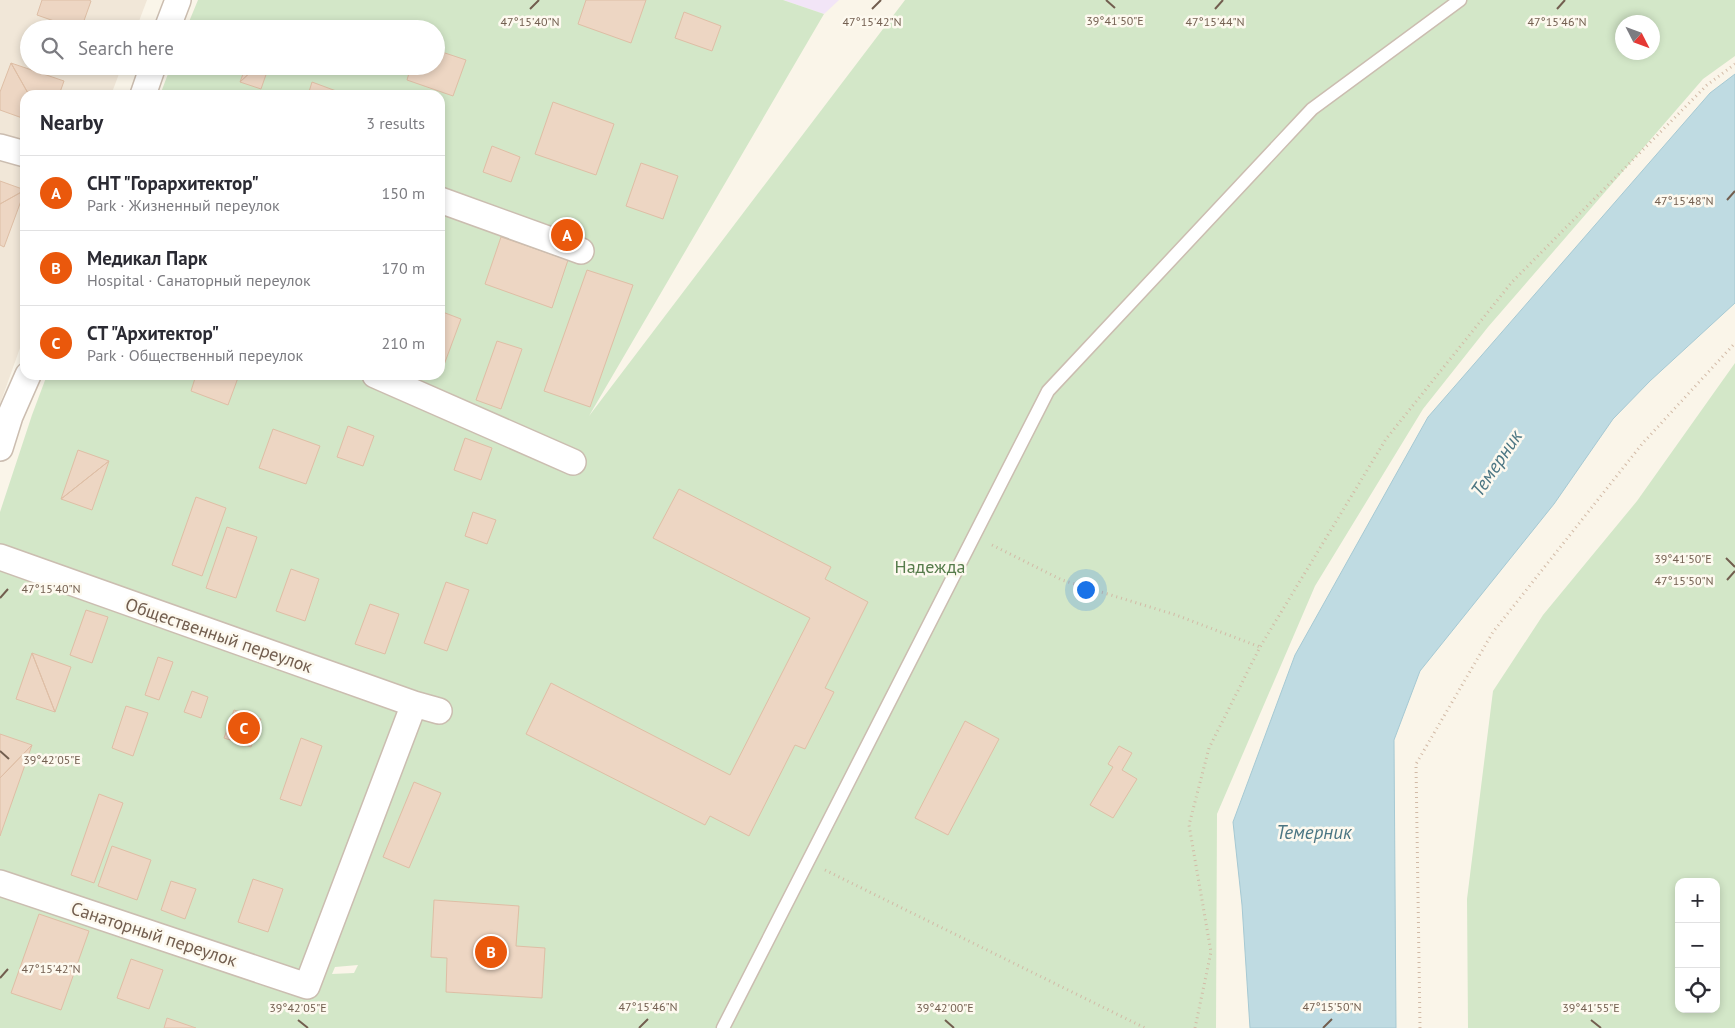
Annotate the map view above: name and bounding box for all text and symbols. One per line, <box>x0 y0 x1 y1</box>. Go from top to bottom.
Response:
text: 39°41'50"E <box>1086 13 1144 28</box>
text: 47°15'40"N <box>500 14 560 29</box>
text: 47°15'42"N <box>842 14 902 29</box>
text: 47°15'44"N <box>1185 14 1245 29</box>
text: 47°15'46"N <box>1527 14 1587 29</box>
north arrow <box>1615 15 1660 60</box>
search box <box>20 20 445 75</box>
icon: search <box>38 34 66 62</box>
text: Search here <box>78 36 174 60</box>
text: Nearby <box>40 109 103 136</box>
text: 3 results <box>366 113 425 133</box>
text: СНТ "Горархитектор" <box>87 171 259 195</box>
text: A <box>51 183 61 203</box>
text: 150 m <box>382 183 425 203</box>
text: 47°15'48"N <box>1654 193 1714 208</box>
text: Park · Жизненный переулок <box>87 195 280 215</box>
pin: A <box>551 216 583 254</box>
text: Медикал Парк <box>87 246 207 270</box>
text: B <box>51 258 61 278</box>
text: 170 m <box>382 258 425 278</box>
text: Hospital · Санаторный переулок <box>87 270 311 290</box>
text: СТ "Архитектор" <box>87 321 219 345</box>
text: C <box>52 333 60 353</box>
text: 210 m <box>382 333 425 353</box>
text: Park · Общественный переулок <box>87 345 303 365</box>
water label: Темерник <box>1465 424 1528 501</box>
text: 39°41'50"E <box>1654 551 1712 566</box>
park label: Надежда <box>895 555 965 578</box>
text: 47°15'50"N <box>1654 573 1714 588</box>
your location <box>1073 577 1099 603</box>
text: 47°15'40"N <box>21 581 81 596</box>
street label: Общественный переулок <box>122 592 316 678</box>
pin: C <box>228 709 260 747</box>
text: 39°42'05"E <box>23 752 81 767</box>
water label: Темерник <box>1276 820 1353 844</box>
map controls <box>1675 878 1720 1013</box>
button: + <box>1675 878 1720 923</box>
street label: Санаторный переулок <box>68 896 240 972</box>
button: − <box>1675 923 1720 968</box>
pin: B <box>475 933 507 971</box>
text: 47°15'42"N <box>21 961 81 976</box>
button: locate <box>1675 968 1720 1013</box>
text: 47°15'46"N <box>618 999 678 1014</box>
text: 47°15'50"N <box>1302 999 1362 1014</box>
text: 39°42'05"E <box>269 1000 327 1015</box>
text: 39°42'00"E <box>916 1000 974 1015</box>
text: 39°41'55"E <box>1562 1000 1620 1015</box>

